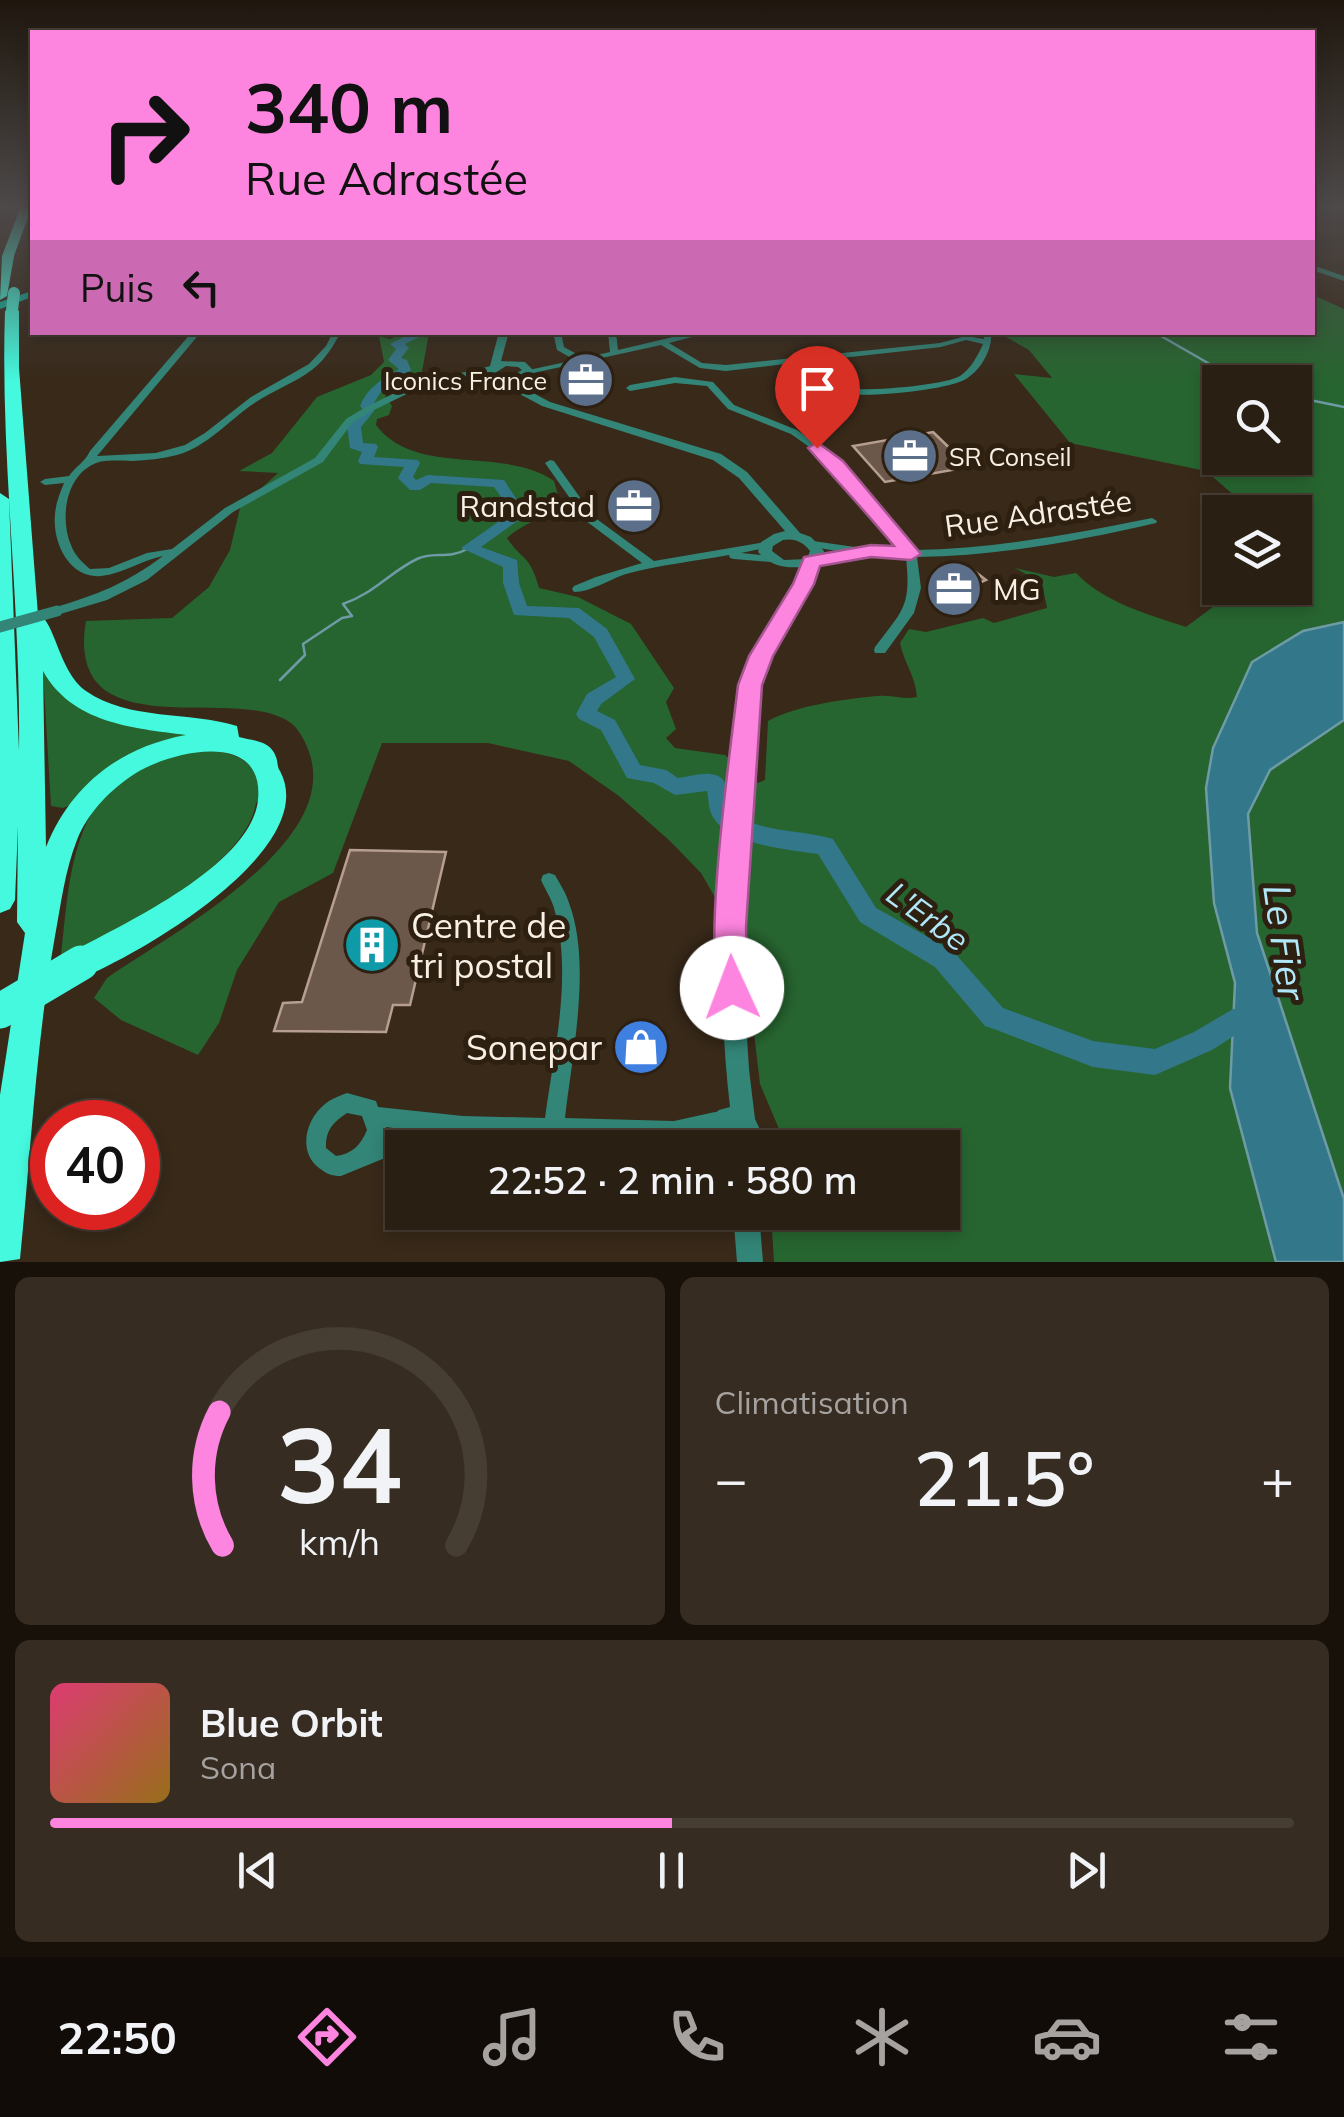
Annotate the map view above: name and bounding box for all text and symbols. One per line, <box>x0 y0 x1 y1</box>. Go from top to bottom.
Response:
text: 340 m <box>245 63 453 151</box>
icon: right <box>80 70 210 200</box>
text: Rue Adrastée <box>245 150 528 206</box>
icon: left <box>174 260 229 315</box>
text: Puis <box>80 264 154 312</box>
pin <box>775 346 860 449</box>
office icon: Iconics France <box>556 350 616 410</box>
icon: arrive <box>790 361 845 416</box>
place label: Iconics France <box>384 365 547 396</box>
map controls <box>1202 365 1312 605</box>
button: search <box>1202 365 1312 475</box>
office icon: SR Conseil <box>880 426 940 486</box>
place label: SR Conseil <box>949 441 1071 472</box>
office icon: Randstad <box>604 476 664 536</box>
street label: Rue Adrastée <box>942 481 1134 545</box>
place label: Randstad <box>459 487 595 525</box>
button: layers <box>1202 495 1312 605</box>
office icon: MG <box>924 559 984 619</box>
place label: MG <box>993 570 1041 608</box>
water label: L'Erbe <box>879 873 977 959</box>
water label: Le Fier <box>1253 881 1317 1005</box>
place label: Centre de tri postal <box>411 903 566 987</box>
building icon: Centre de tri postal <box>342 915 402 975</box>
position arrow <box>680 936 784 1040</box>
shop icon: Sonepar <box>611 1017 671 1077</box>
place label: Sonepar <box>466 1025 602 1069</box>
speed limit sign: 40 <box>30 1100 160 1230</box>
text: 22:52 · 2 min · 580 m <box>487 1156 858 1204</box>
text: Climatisation <box>715 1382 909 1422</box>
text: 34 <box>277 1398 402 1529</box>
text: 21.5° <box>914 1431 1095 1525</box>
text: − <box>715 1444 748 1513</box>
text: + <box>1261 1444 1294 1513</box>
text: km/h <box>299 1519 380 1564</box>
text: Blue Orbit <box>200 1699 383 1747</box>
text: Sona <box>200 1747 276 1787</box>
icon: previous <box>230 1843 285 1898</box>
icon: pause <box>644 1843 699 1898</box>
icon: next <box>1059 1843 1114 1898</box>
icon: directions <box>292 2002 362 2072</box>
icon: music <box>477 2002 547 2072</box>
icon: phone <box>662 2002 732 2072</box>
icon: climate <box>847 2002 917 2072</box>
icon: car <box>1032 2002 1102 2072</box>
icon: filters <box>1216 2002 1286 2072</box>
text: 22:50 <box>57 2009 177 2065</box>

